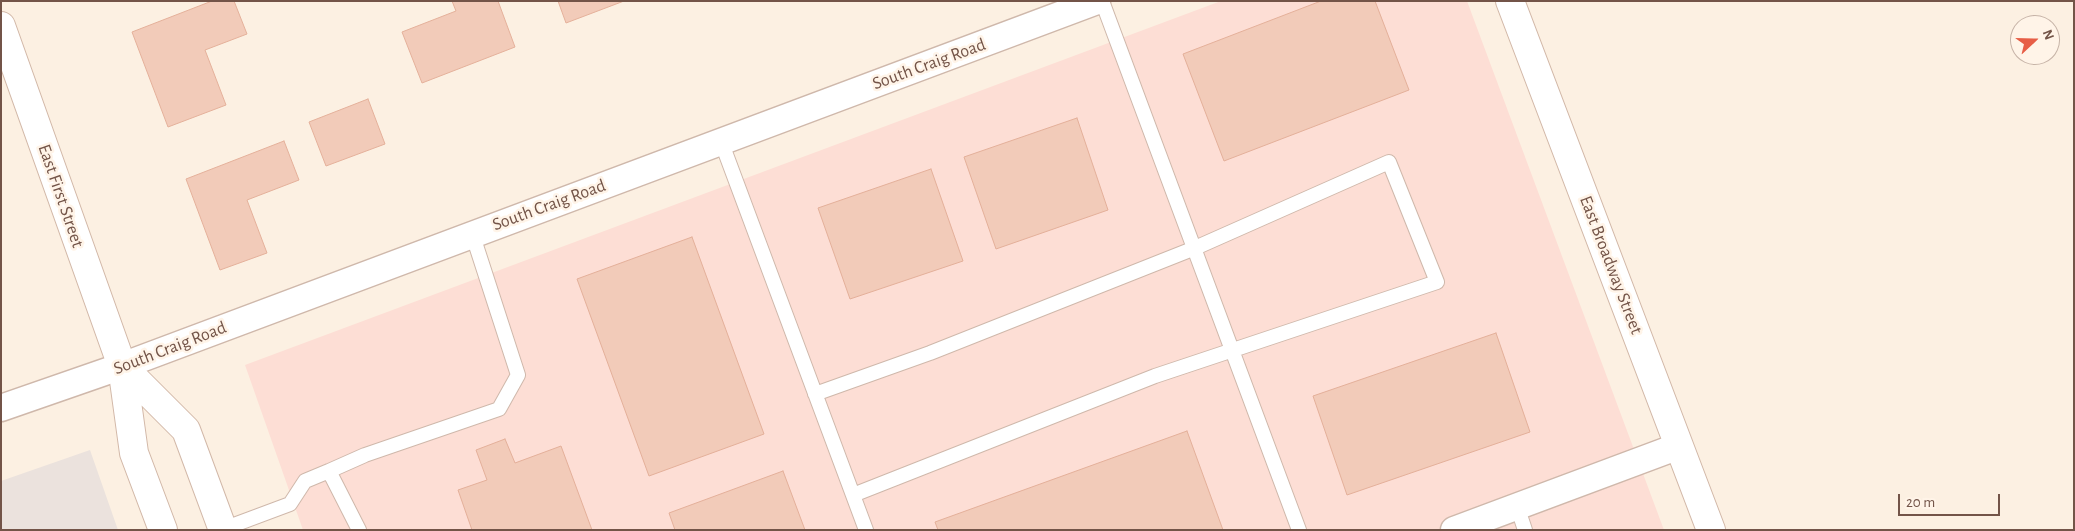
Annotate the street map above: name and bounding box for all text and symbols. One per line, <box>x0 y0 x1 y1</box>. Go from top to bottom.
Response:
north arrow <box>2010 15 2060 65</box>
text: N <box>2040 28 2056 42</box>
street label: South Craig Road <box>869 33 989 95</box>
street label: East First Street <box>33 142 89 250</box>
street label: South Craig Road <box>489 174 609 236</box>
street label: East Broadway Street <box>1575 193 1647 337</box>
street label: South Craig Road <box>111 317 229 379</box>
scale bar <box>1900 484 2002 516</box>
text: 20 m <box>1906 495 1935 510</box>

